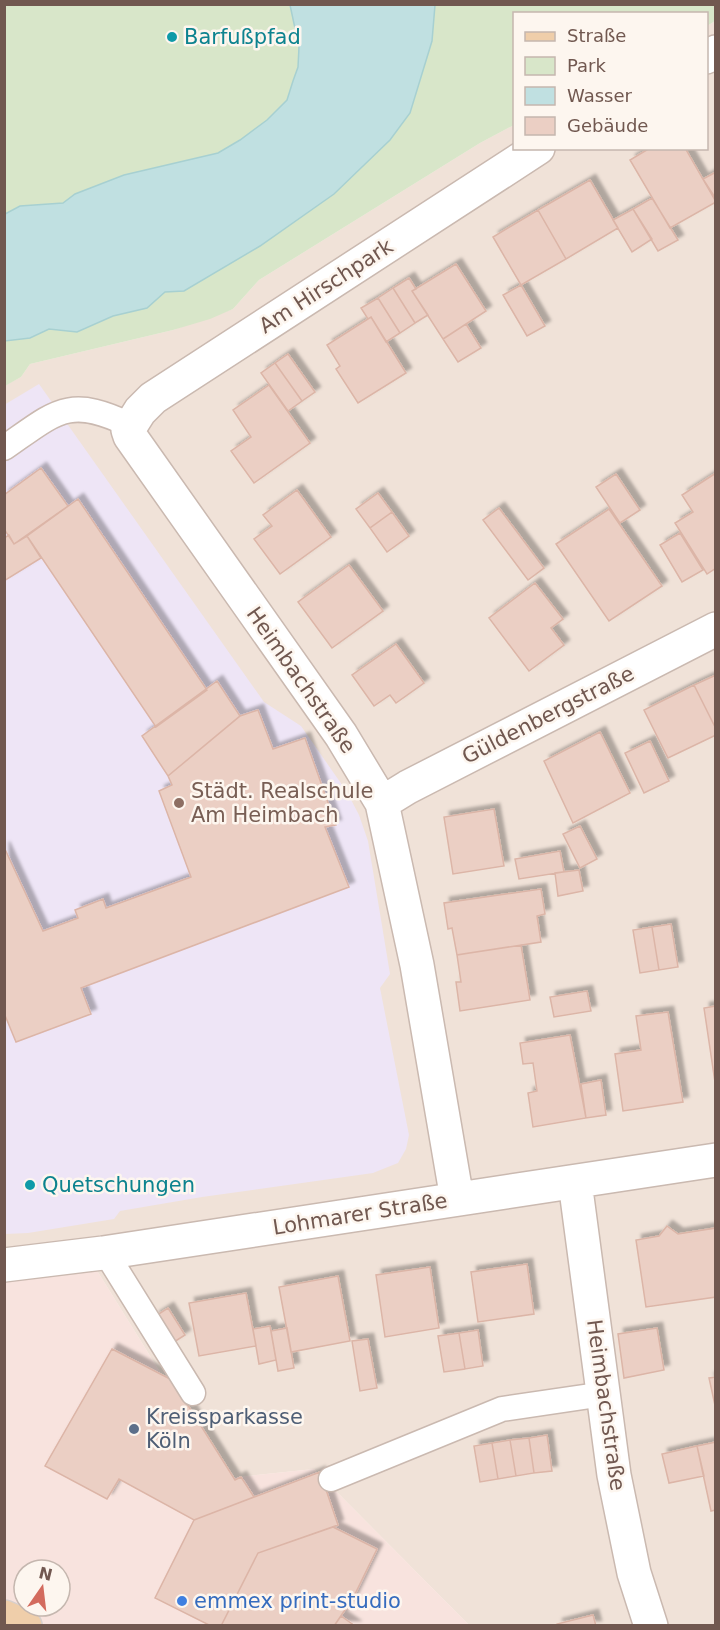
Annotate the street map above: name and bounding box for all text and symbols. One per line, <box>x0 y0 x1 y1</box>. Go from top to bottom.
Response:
legend <box>513 12 708 150</box>
place label: Barfußpfad <box>184 25 301 49</box>
text: Straße <box>567 25 626 46</box>
marker: Barfußpfad <box>165 30 179 44</box>
text: Park <box>567 55 606 76</box>
text: Wasser <box>567 85 633 106</box>
text: Gebäude <box>567 115 648 136</box>
street label: Am Hirschpark <box>255 233 398 338</box>
street label: Heimbachstraße <box>242 602 360 758</box>
street label: Güldenbergstraße <box>458 661 638 769</box>
place label: Städt. Realschule Am Heimbach <box>191 779 373 827</box>
marker: Städt. Realschule Am Heimbach <box>172 796 186 810</box>
place label: Quetschungen <box>42 1173 195 1197</box>
marker: Quetschungen <box>23 1178 37 1192</box>
street label: Lohmarer Straße <box>271 1188 449 1240</box>
street label: Heimbachstraße <box>582 1318 630 1492</box>
place label: Kreissparkasse Köln <box>146 1405 303 1453</box>
marker: Kreissparkasse Köln <box>127 1422 141 1436</box>
north arrow <box>12 1558 72 1618</box>
text: N <box>37 1563 54 1585</box>
place label: emmex print-studio <box>194 1589 401 1613</box>
marker: emmex print-studio <box>175 1594 189 1608</box>

